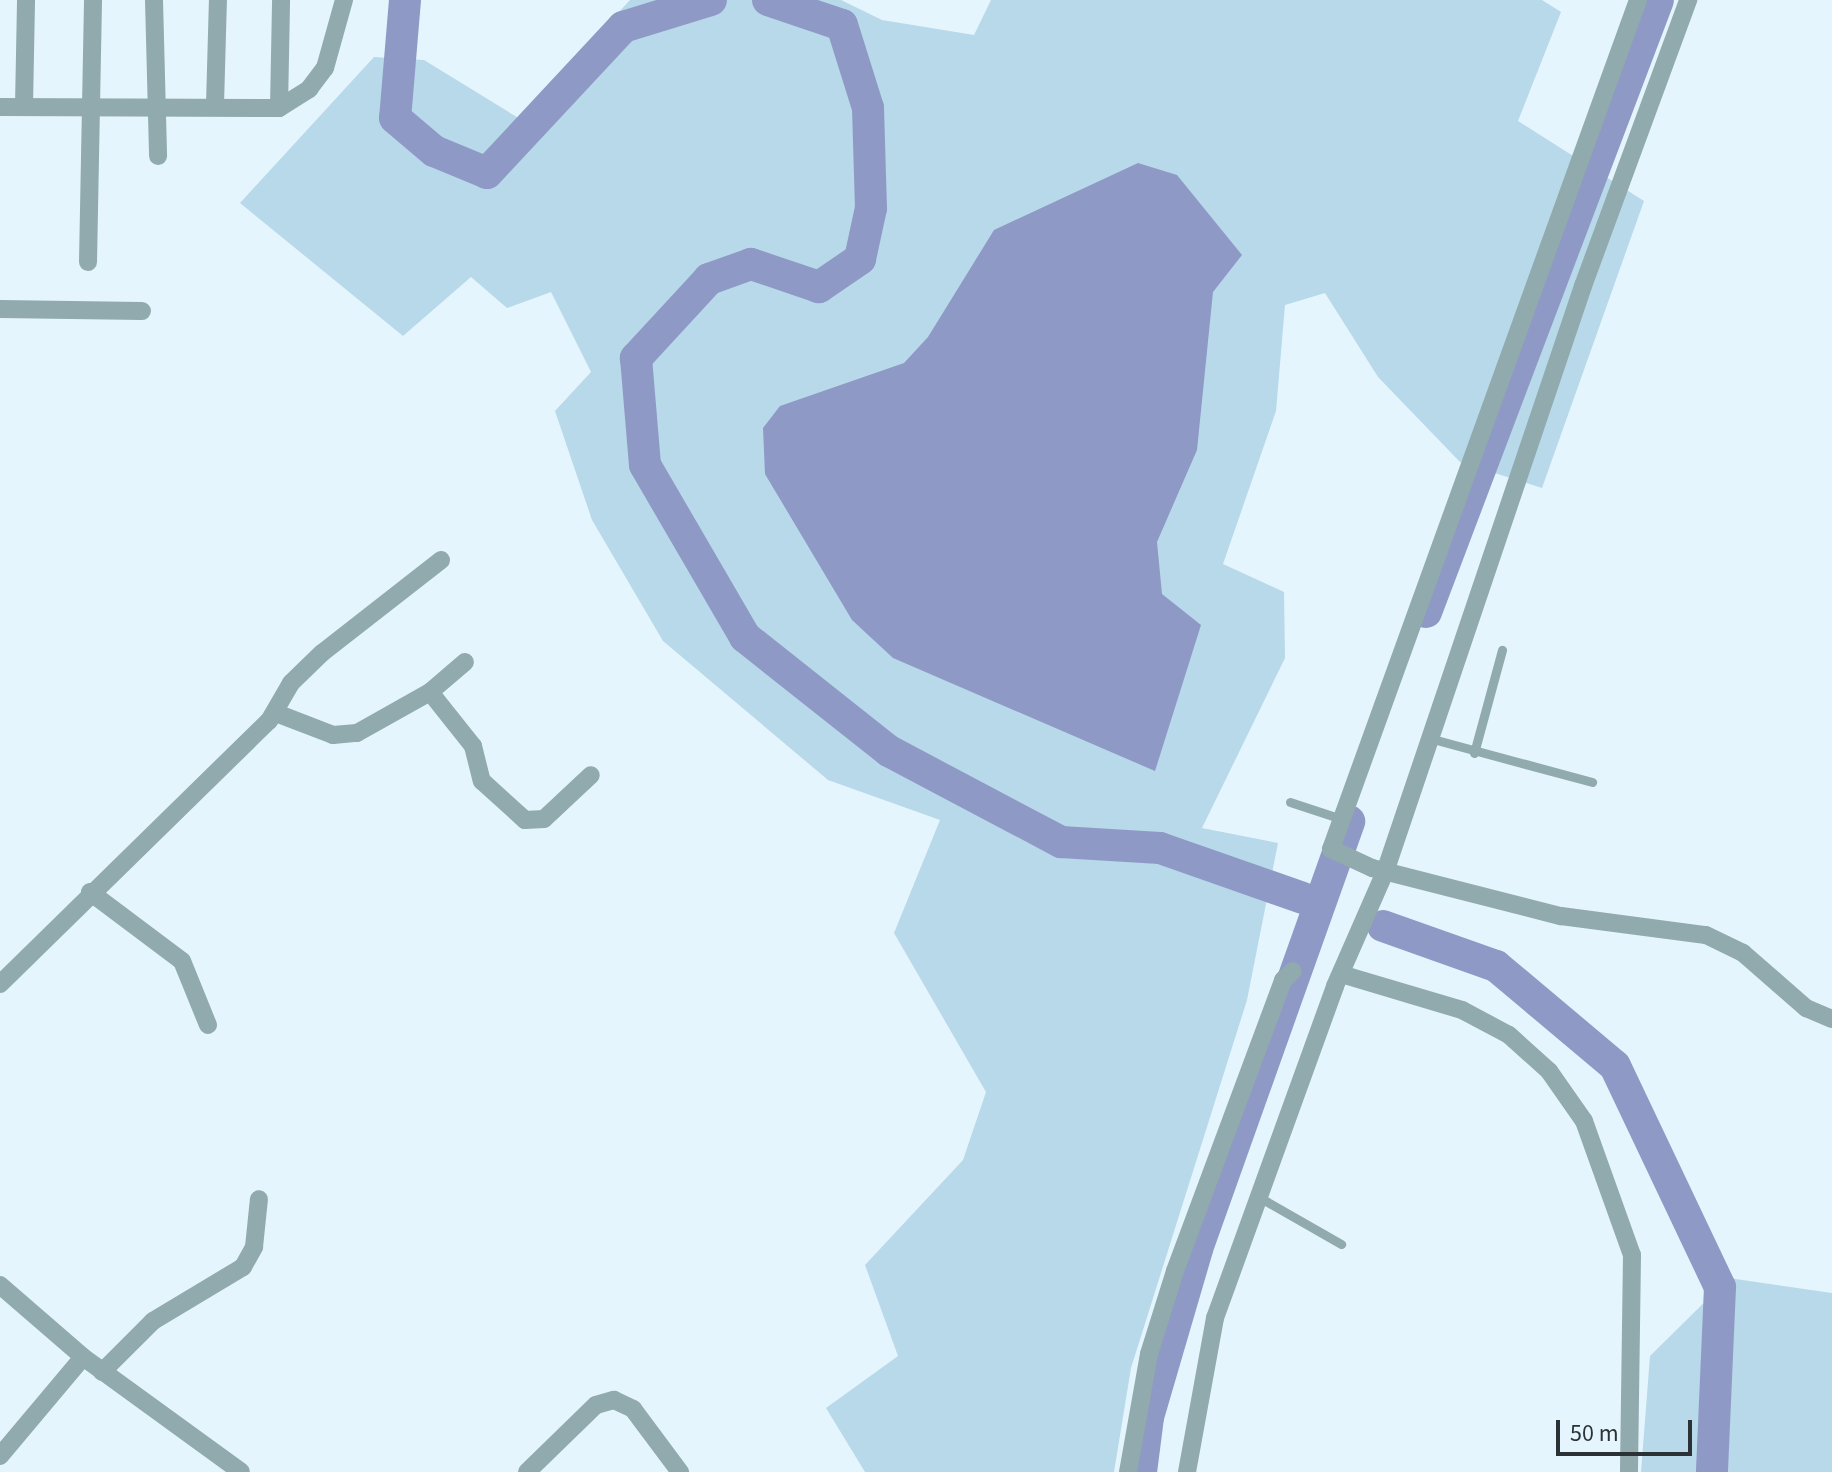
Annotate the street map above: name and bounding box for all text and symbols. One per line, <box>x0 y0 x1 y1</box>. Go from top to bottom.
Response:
scale bar <box>1560 1404 1696 1454</box>
text: 50 m <box>1570 1416 1619 1451</box>

